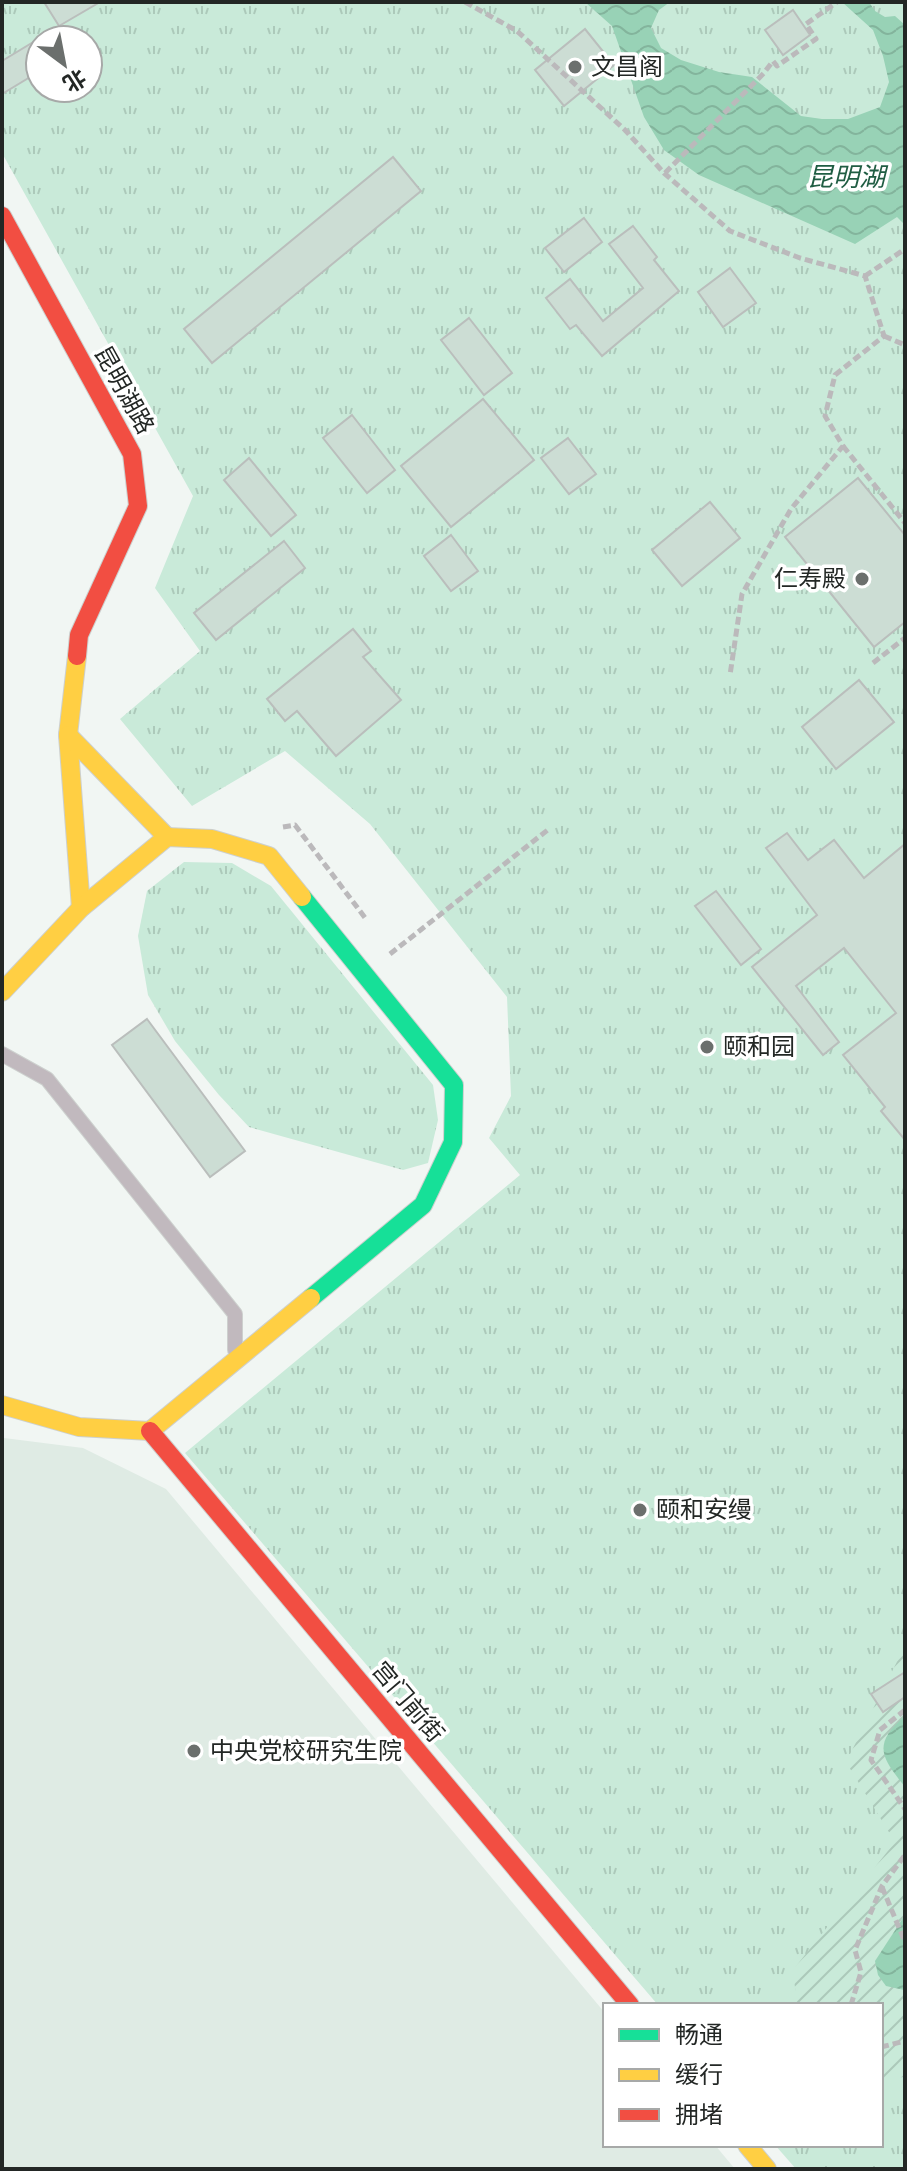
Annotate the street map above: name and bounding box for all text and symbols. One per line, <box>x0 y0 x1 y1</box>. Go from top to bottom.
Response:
north arrow <box>24 24 104 104</box>
place label: 文昌阁 <box>591 49 663 84</box>
marker: 文昌阁 <box>566 58 584 76</box>
text: 北 <box>57 62 92 100</box>
water label: 昆明湖 <box>807 158 889 196</box>
street label: 昆明湖路 <box>86 339 163 440</box>
place label: 仁寿殿 <box>774 561 846 596</box>
marker: 仁寿殿 <box>853 570 871 588</box>
place label: 颐和园 <box>723 1029 795 1064</box>
marker: 颐和园 <box>698 1038 716 1056</box>
place label: 颐和安缦 <box>656 1492 752 1527</box>
marker: 颐和安缦 <box>631 1501 649 1519</box>
street label: 宫门前街 <box>364 1654 453 1750</box>
place label: 中央党校研究生院 <box>210 1733 402 1768</box>
marker: 中央党校研究生院 <box>185 1742 203 1760</box>
legend <box>603 2003 883 2147</box>
text: 畅通 <box>675 2017 723 2052</box>
text: 缓行 <box>675 2057 723 2092</box>
text: 拥堵 <box>675 2097 723 2132</box>

